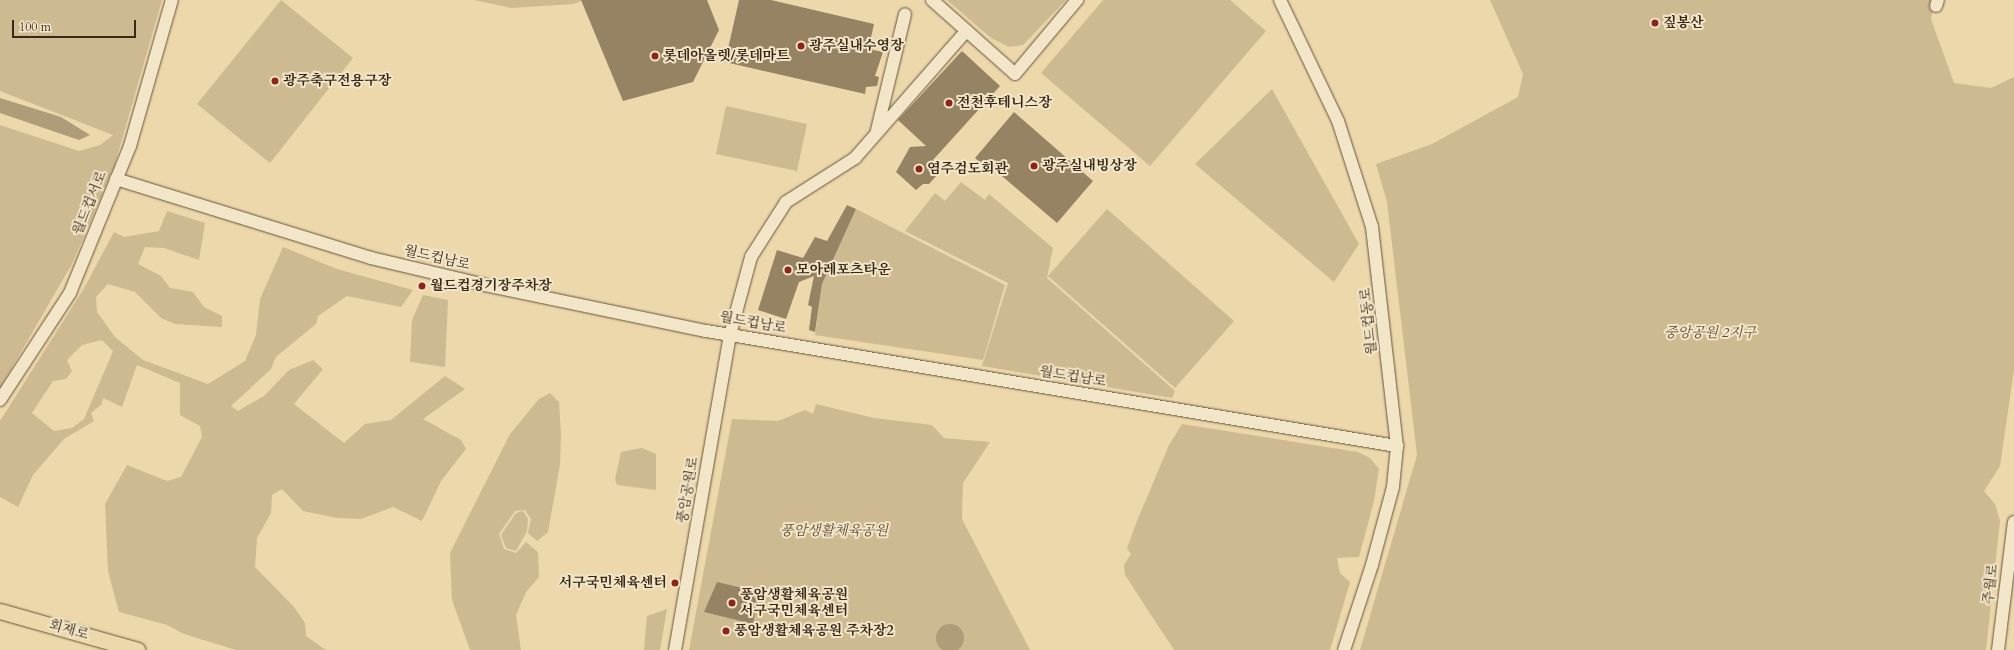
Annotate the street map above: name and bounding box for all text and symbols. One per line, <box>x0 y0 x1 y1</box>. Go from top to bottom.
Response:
scale bar <box>14 12 138 38</box>
place label: 짚봉산 <box>1663 15 1704 31</box>
marker: 짚봉산 <box>1650 18 1660 28</box>
text: 100 m <box>19 19 51 35</box>
place label: 광주실내수영장 <box>809 38 904 54</box>
marker: 광주실내수영장 <box>796 41 806 51</box>
place label: 롯데아올렛/롯데마트 <box>663 48 790 64</box>
marker: 롯데아올렛/롯데마트 <box>650 51 660 61</box>
place label: 광주축구전용구장 <box>283 73 391 89</box>
marker: 광주축구전용구장 <box>270 76 280 86</box>
place label: 전천후테니스장 <box>957 95 1052 111</box>
marker: 전천후테니스장 <box>944 98 954 108</box>
place label: 광주실내빙상장 <box>1042 158 1137 174</box>
place label: 염주검도회관 <box>927 161 1008 177</box>
marker: 광주실내빙상장 <box>1029 161 1039 171</box>
marker: 염주검도회관 <box>914 164 924 174</box>
street label: 월드컵서로 <box>70 169 110 237</box>
street label: 월드컵남로 <box>402 242 472 274</box>
place label: 모아레포츠타운 <box>796 262 891 278</box>
marker: 모아레포츠타운 <box>783 265 793 275</box>
place label: 월드컵경기장주차장 <box>430 278 552 294</box>
marker: 월드컵경기장주차장 <box>417 281 427 291</box>
street label: 월드컵동로 <box>1357 286 1381 356</box>
street label: 월드컵남로 <box>718 309 788 337</box>
park label: 중앙공원 2지구 <box>1664 325 1756 341</box>
street label: 월드컵남로 <box>1038 363 1108 391</box>
street label: 풍암공원로 <box>674 455 702 525</box>
park label: 풍암생활체육공원 <box>780 523 888 539</box>
street label: 주월로 <box>1980 563 2002 605</box>
place label: 서구국민체육센터 <box>559 575 667 591</box>
marker: 서구국민체육센터 <box>670 578 680 588</box>
place label: 풍암생활체육공원 서구국민체육센터 <box>740 587 848 620</box>
marker: 풍암생활체육공원 서구국민체육센터 <box>727 598 737 608</box>
street label: 회재로 <box>47 616 91 644</box>
place label: 풍암생활체육공원 주차장2 <box>734 623 894 639</box>
marker: 풍암생활체육공원 주차장2 <box>721 626 731 636</box>

